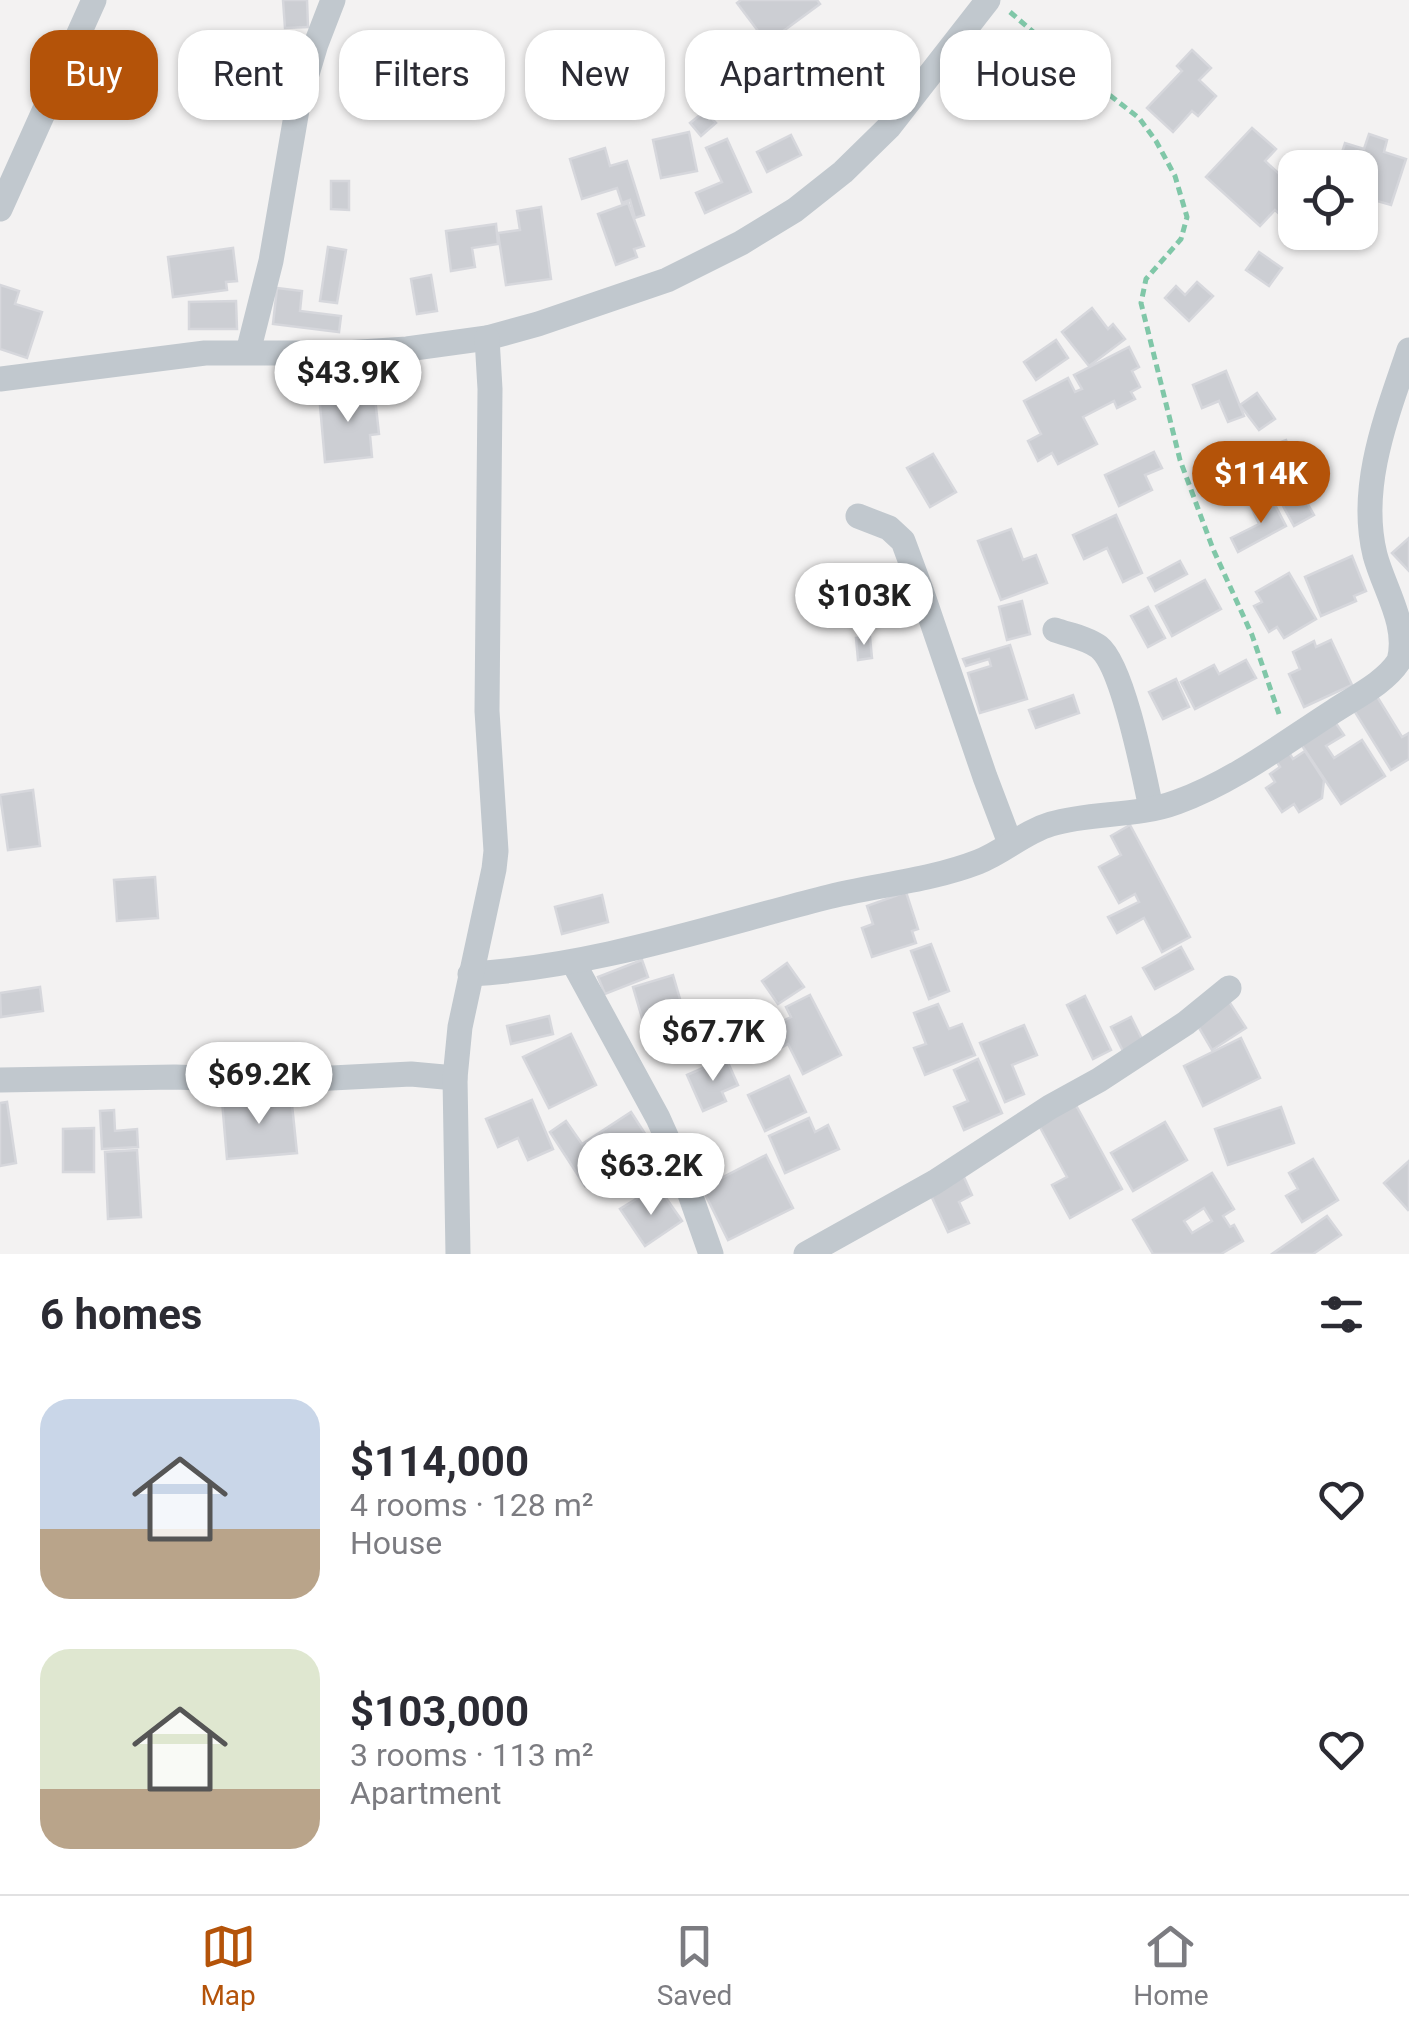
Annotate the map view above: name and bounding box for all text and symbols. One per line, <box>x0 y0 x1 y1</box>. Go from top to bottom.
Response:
chip: Buy <box>30 30 158 120</box>
chip: Rent <box>178 30 319 120</box>
chip: Filters <box>339 30 505 120</box>
chip: New <box>525 30 665 120</box>
chip: Apartment <box>685 30 920 120</box>
chip: House <box>940 30 1111 120</box>
map controls <box>1278 150 1378 250</box>
button: locate <box>1278 150 1378 250</box>
pin: $43.9K <box>267 340 429 425</box>
text: $43.9K <box>296 353 400 391</box>
pin: $114K <box>1191 441 1331 526</box>
text: $114K <box>1214 454 1308 492</box>
pin: $103K <box>794 563 934 648</box>
text: $103K <box>817 576 911 614</box>
pin: $67.7K <box>632 999 794 1084</box>
text: $67.7K <box>661 1012 765 1050</box>
pin: $69.2K <box>178 1042 340 1127</box>
text: $69.2K <box>207 1055 311 1093</box>
pin: $63.2K <box>570 1133 732 1218</box>
text: $63.2K <box>599 1146 703 1184</box>
icon: filters <box>1314 1287 1369 1342</box>
text: 6 homes <box>40 1290 202 1339</box>
text: $114,000 <box>350 1437 529 1486</box>
icon: home <box>120 1439 240 1559</box>
icon: heart <box>1314 1472 1369 1527</box>
text: 4 rooms · 128 m² <box>350 1486 593 1524</box>
text: House <box>350 1524 442 1562</box>
text: $103,000 <box>350 1687 529 1736</box>
icon: home <box>120 1689 240 1809</box>
icon: heart <box>1314 1722 1369 1777</box>
text: 3 rooms · 113 m² <box>350 1736 593 1774</box>
text: Apartment <box>350 1774 502 1812</box>
tab: Map <box>200 1919 256 2012</box>
tab: Saved <box>657 1919 732 2012</box>
tab: Home <box>1133 1919 1209 2012</box>

